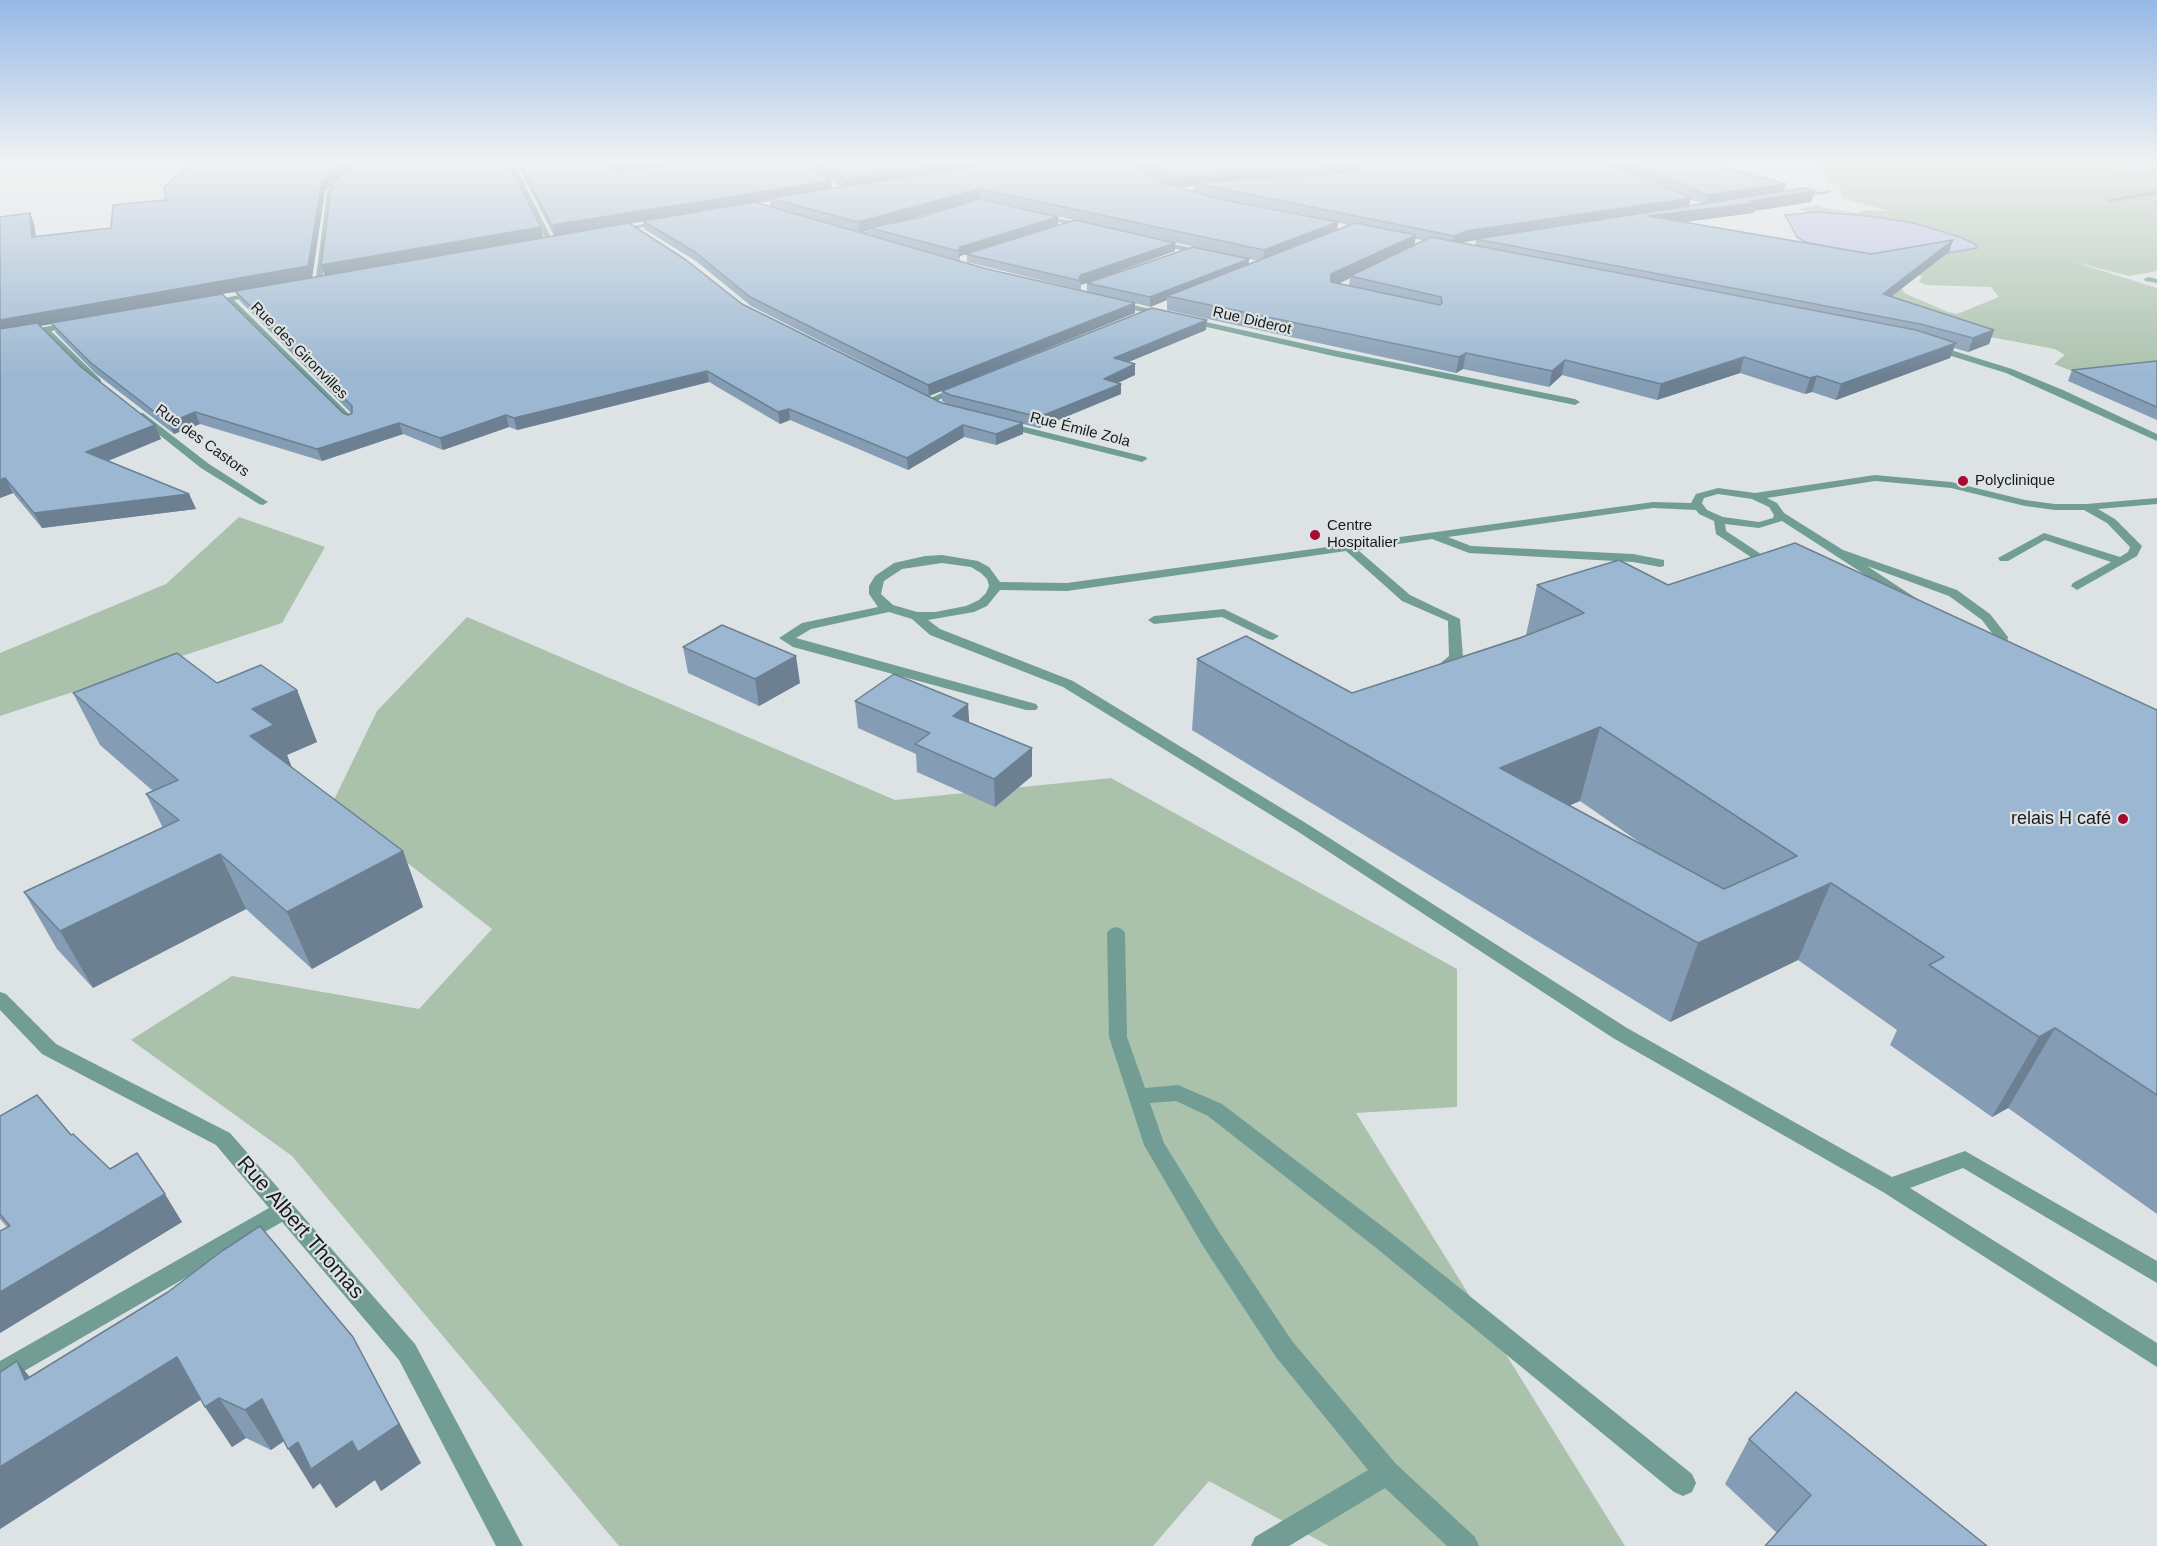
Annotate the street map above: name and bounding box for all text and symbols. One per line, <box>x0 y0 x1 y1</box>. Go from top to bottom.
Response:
street label: Rue des Gironvilles <box>247 299 351 403</box>
street label: Rue Diderot <box>1211 303 1293 339</box>
street label: Rue des Castors <box>152 401 252 481</box>
street label: Rue Émile Zola <box>1028 409 1132 451</box>
place label: Polyclinique <box>1975 472 2055 490</box>
marker: Polyclinique <box>1956 474 1970 488</box>
place label: Centre Hospitalier <box>1327 517 1398 552</box>
marker: Centre Hospitalier <box>1308 528 1322 542</box>
place label: relais H café <box>2011 808 2111 830</box>
marker: relais H café <box>2116 812 2130 826</box>
street label: Rue Albert Thomas <box>231 1151 369 1305</box>

